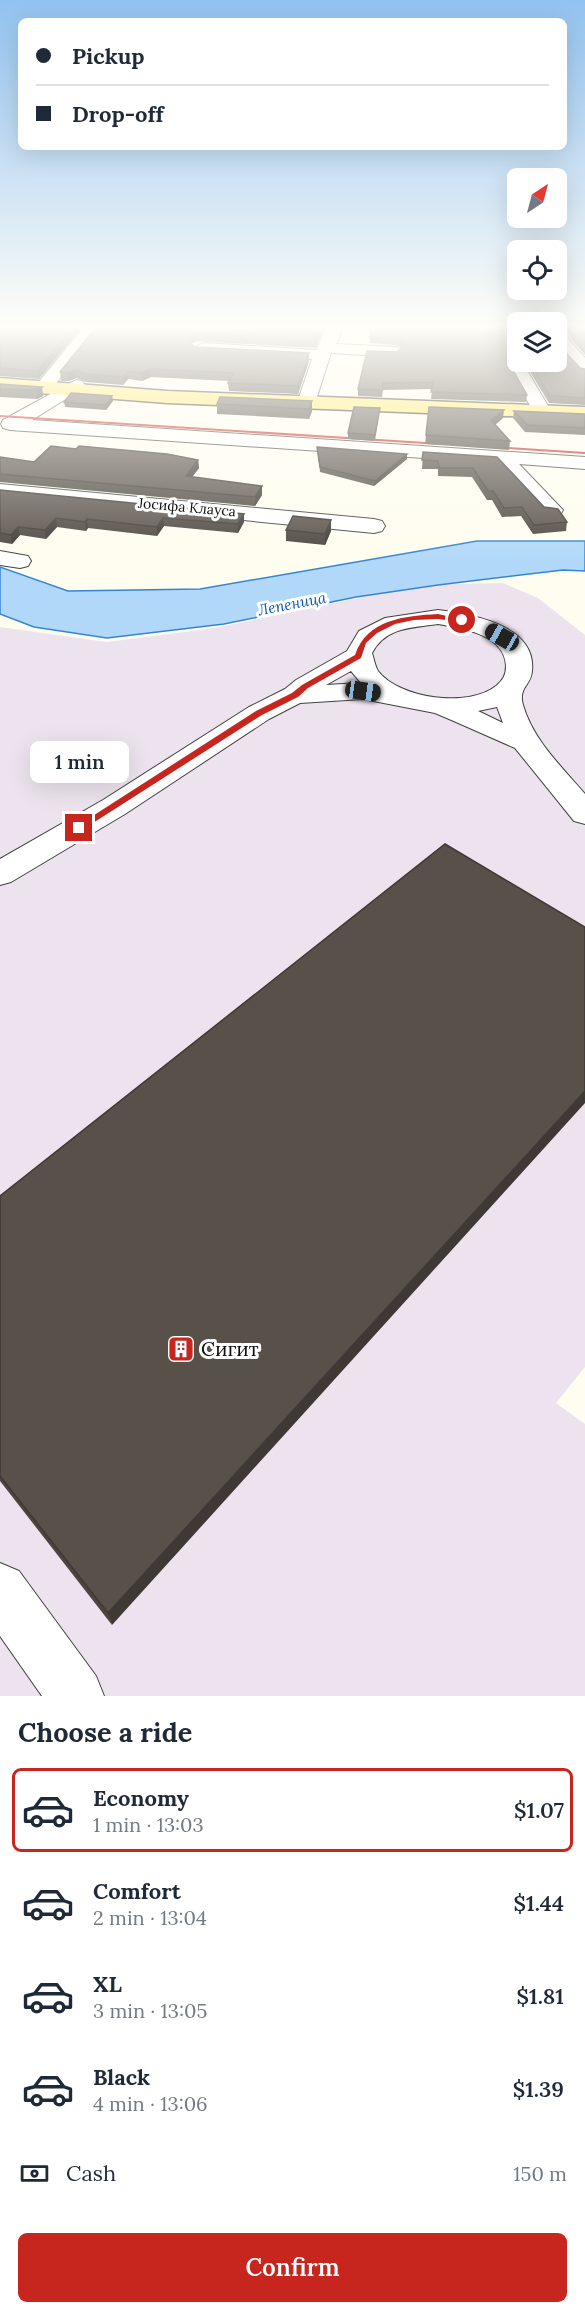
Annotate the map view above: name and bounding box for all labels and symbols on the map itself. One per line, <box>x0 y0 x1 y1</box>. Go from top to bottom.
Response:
north arrow <box>507 168 567 228</box>
street label: Јосифа Клауса <box>136 494 237 520</box>
water label: Лепеница <box>256 587 328 619</box>
route start <box>448 606 475 633</box>
car <box>482 620 522 654</box>
car <box>344 680 382 702</box>
callout: 1 min <box>29 741 128 783</box>
route end <box>65 814 92 841</box>
building icon: Сигит <box>166 1334 196 1364</box>
place label: Сигит <box>201 1336 259 1361</box>

